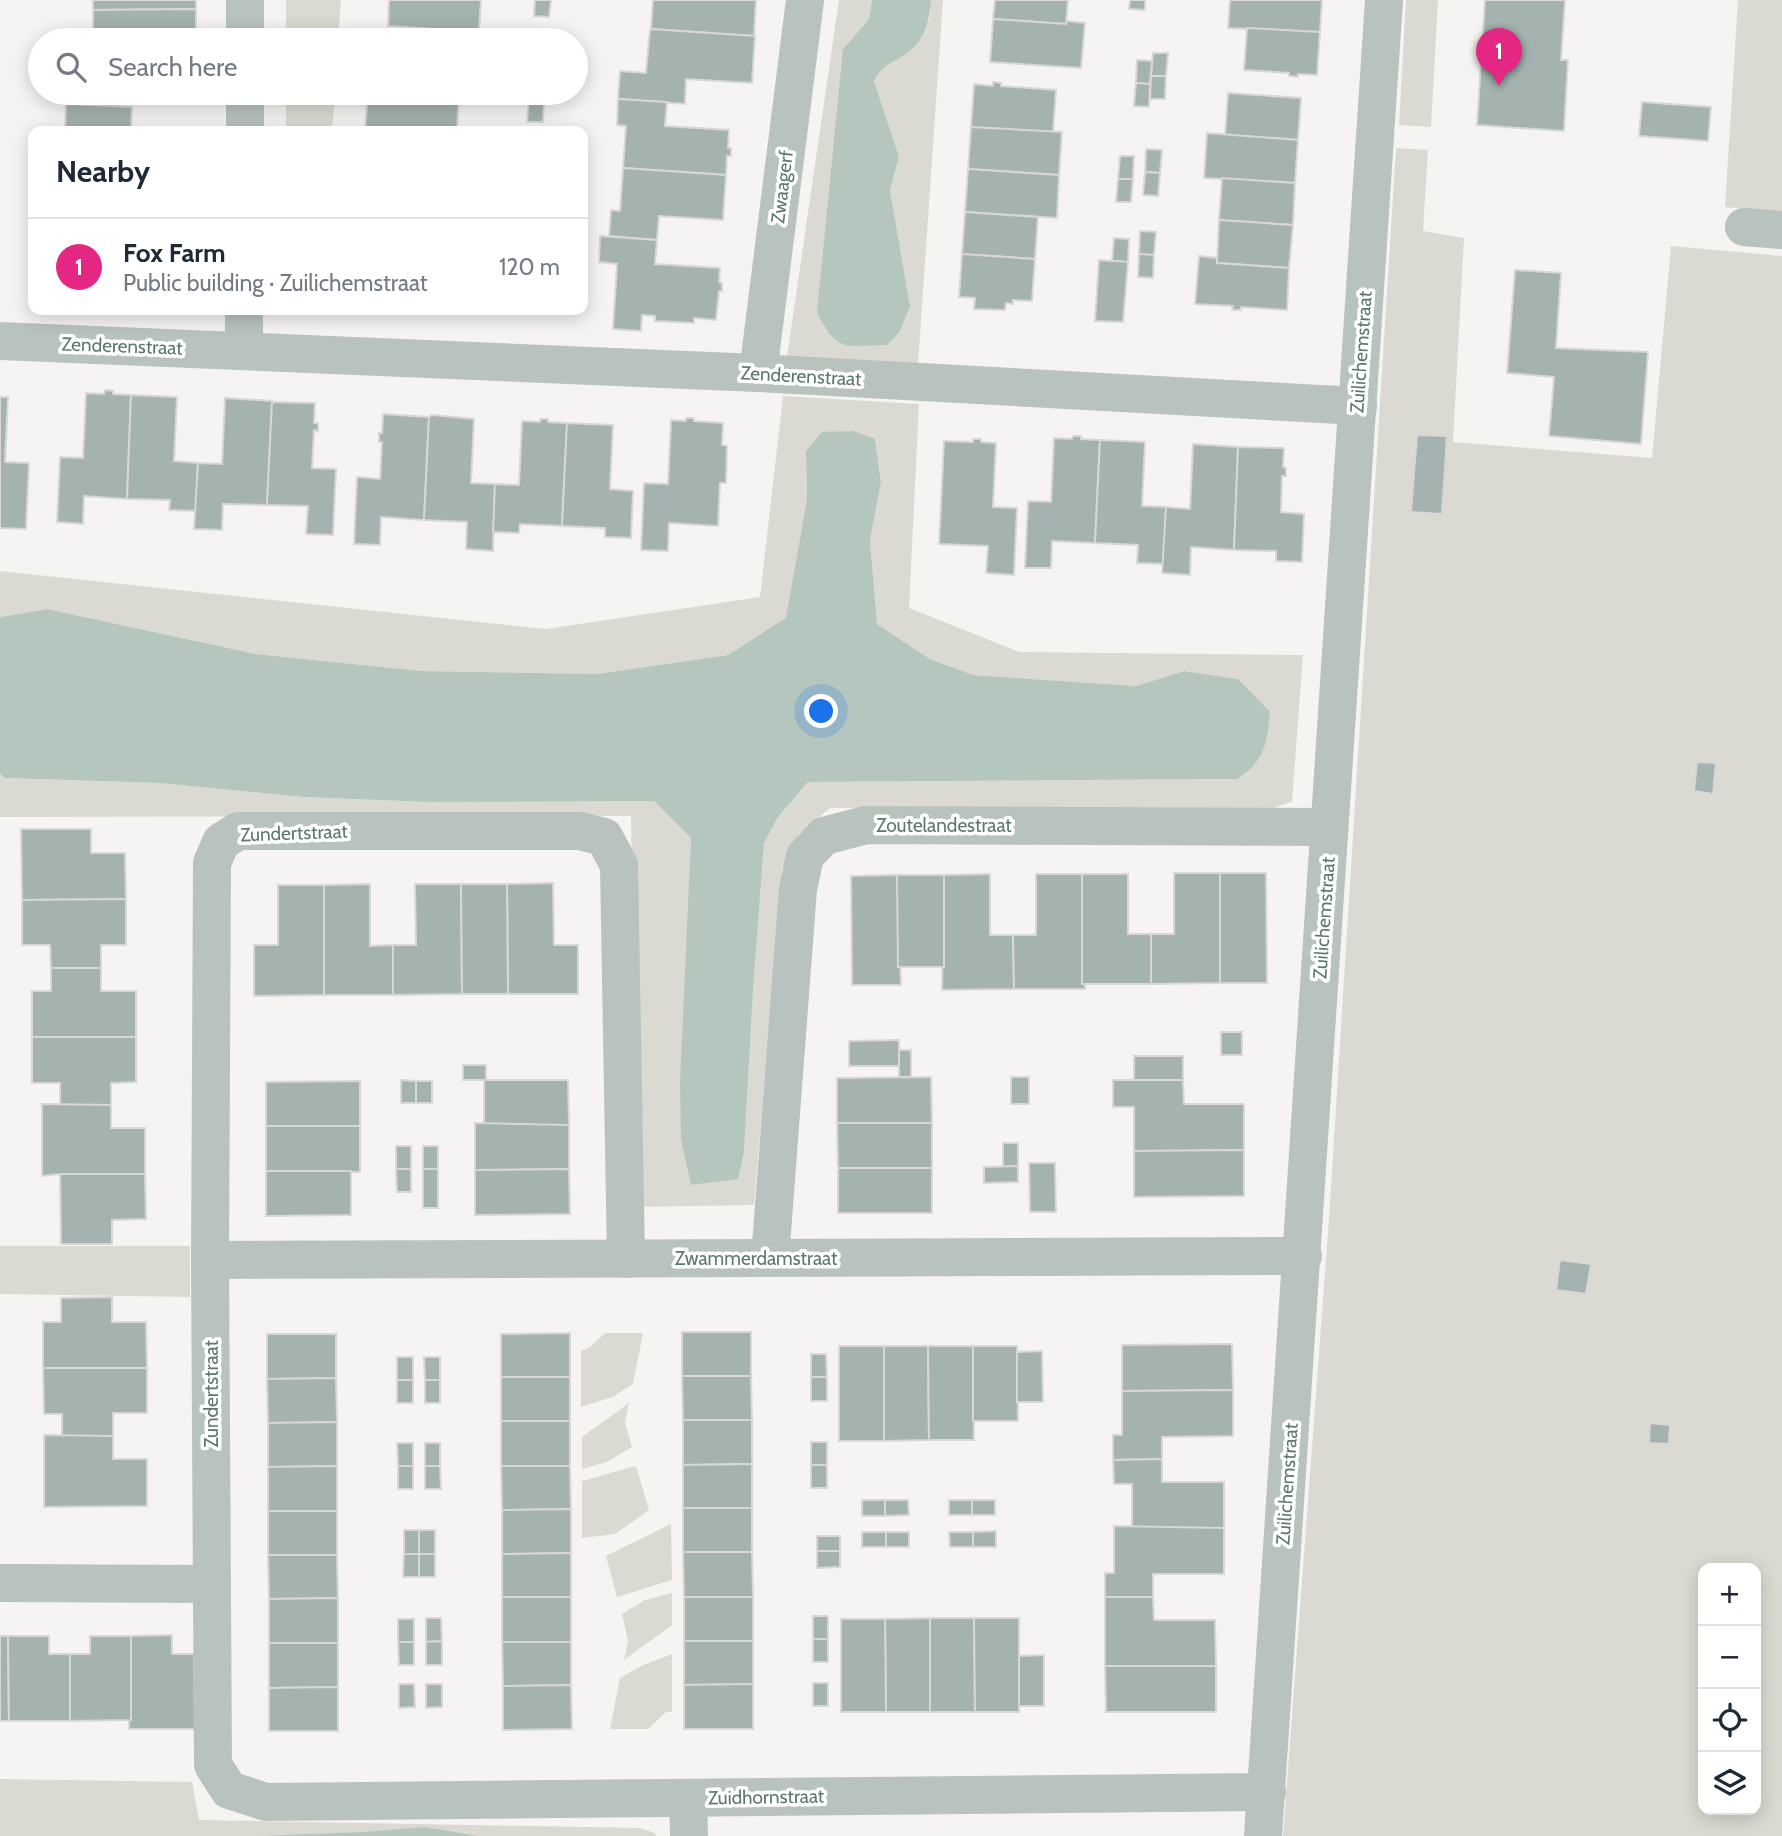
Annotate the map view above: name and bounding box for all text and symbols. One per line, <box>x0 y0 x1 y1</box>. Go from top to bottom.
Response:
search box <box>28 28 588 105</box>
pin: 1 <box>1476 28 1522 86</box>
icon: search <box>52 48 90 86</box>
text: Search here <box>108 51 237 83</box>
street label: Zwaagerf <box>766 148 798 225</box>
text: Nearby <box>56 153 150 190</box>
text: Fox Farm <box>123 237 226 269</box>
text: 1 <box>75 253 83 281</box>
text: 120 m <box>499 253 560 281</box>
text: Public building · Zuilichemstraat <box>123 269 428 297</box>
street label: Zuilichemstraat <box>1345 290 1377 414</box>
street label: Zenderenstraat <box>61 332 184 360</box>
street label: Zenderenstraat <box>740 361 863 391</box>
your location <box>804 694 838 728</box>
street label: Zoutelandestraat <box>876 814 1012 837</box>
street label: Zundertstraat <box>240 820 349 846</box>
street label: Zuilichemstraat <box>1308 856 1340 980</box>
street label: Zwammerdamstraat <box>675 1247 838 1270</box>
street label: Zundertstraat <box>200 1340 223 1448</box>
street label: Zuilichemstraat <box>1271 1422 1303 1546</box>
map controls <box>1698 1563 1761 1815</box>
button: + <box>1698 1563 1761 1626</box>
button: − <box>1698 1626 1761 1689</box>
button: locate <box>1698 1689 1761 1752</box>
button: layers <box>1698 1752 1761 1815</box>
street label: Zuidhornstraat <box>708 1784 825 1810</box>

